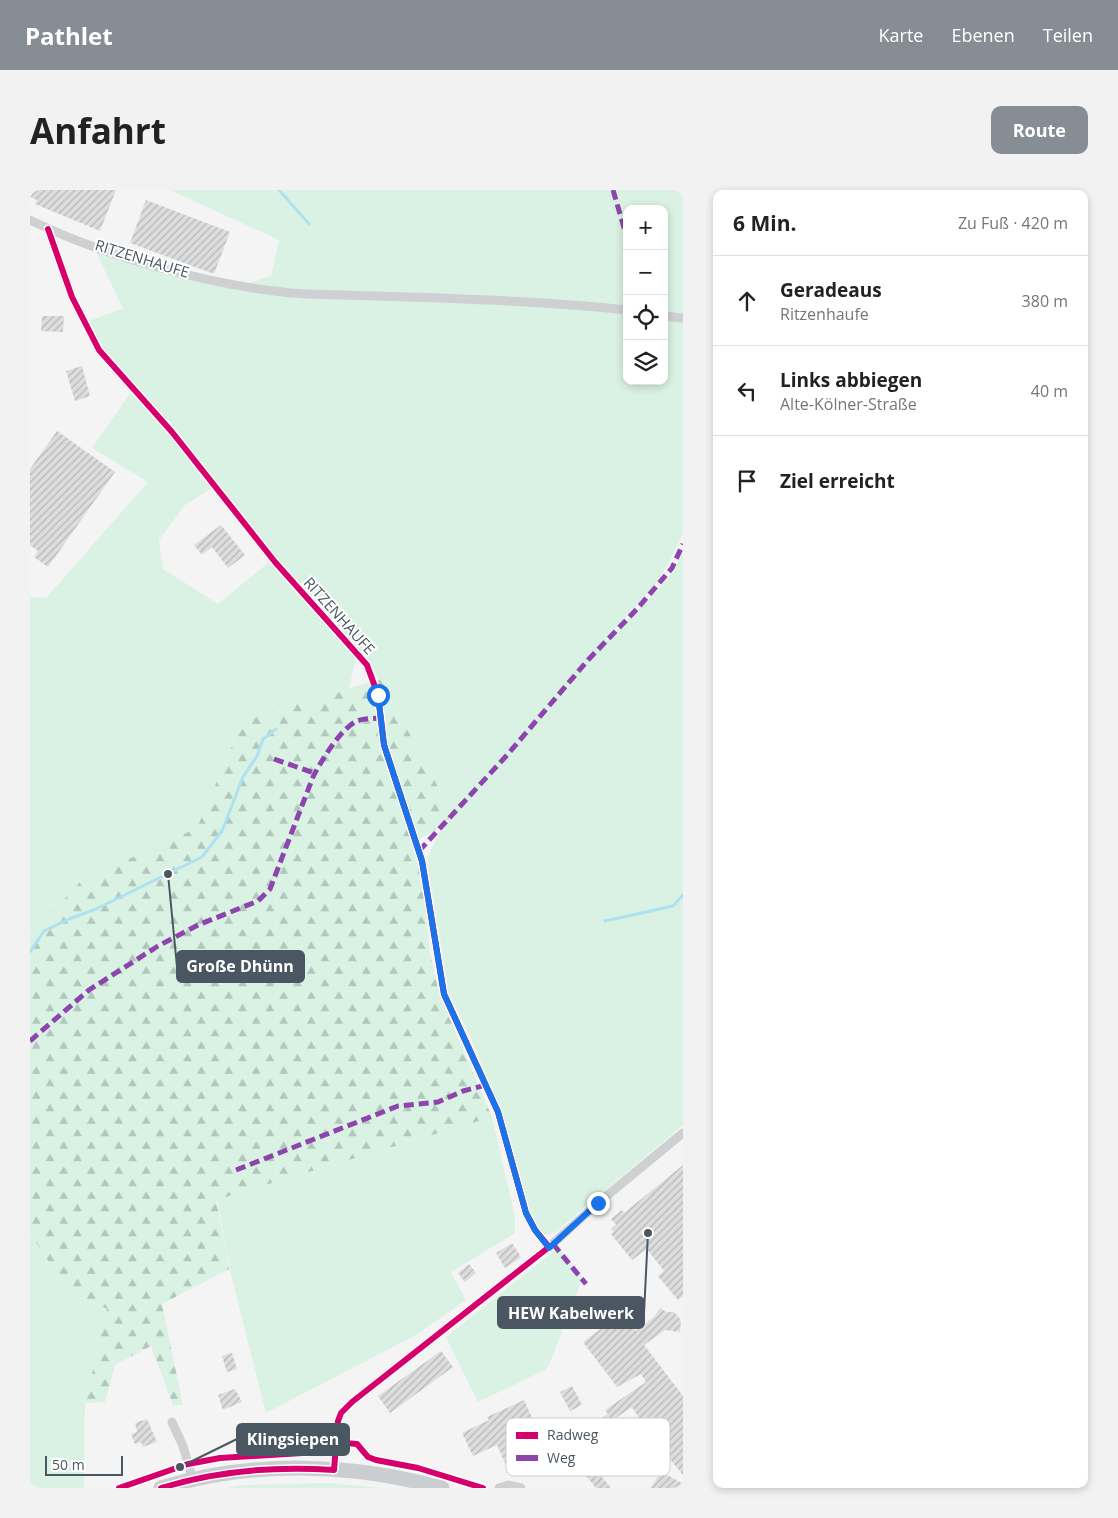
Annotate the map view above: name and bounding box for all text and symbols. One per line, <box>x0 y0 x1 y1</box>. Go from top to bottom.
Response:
text: Pathlet <box>25 19 113 52</box>
text: Karte <box>879 23 923 47</box>
text: Ebenen <box>951 23 1015 47</box>
text: Teilen <box>1043 23 1093 47</box>
button: Route <box>991 106 1088 154</box>
text: Anfahrt <box>30 107 166 154</box>
map controls <box>623 205 668 385</box>
button: + <box>623 205 668 250</box>
text: 6 Min. <box>733 209 796 237</box>
text: Zu Fuß · 420 m <box>958 212 1068 234</box>
street label: RITZENHAUFE <box>93 234 192 282</box>
button: − <box>623 250 668 295</box>
text: Geradeaus <box>780 277 882 303</box>
icon: ahead <box>733 287 761 315</box>
text: 380 m <box>1022 290 1068 312</box>
button: locate <box>623 295 668 340</box>
text: Ritzenhaufe <box>780 303 869 325</box>
button: layers <box>623 340 668 385</box>
text: Links abbiegen <box>780 367 922 393</box>
icon: left <box>733 377 761 405</box>
text: 40 m <box>1031 380 1068 402</box>
text: Alte-Kölner-Straße <box>780 393 917 415</box>
icon: arrive <box>733 467 761 495</box>
text: Ziel erreicht <box>780 468 895 494</box>
street label: RITZENHAUFE <box>300 572 380 658</box>
route start <box>367 684 390 707</box>
callout: Große Dhünn <box>177 951 304 982</box>
text: Große Dhünn <box>186 955 294 977</box>
route end <box>587 1192 610 1215</box>
callout: HEW Kabelwerk <box>498 1297 644 1328</box>
text: HEW Kabelwerk <box>508 1302 634 1324</box>
legend <box>506 1418 670 1476</box>
callout: Klingsiepen <box>237 1424 349 1455</box>
text: Radweg <box>547 1425 599 1444</box>
text: Klingsiepen <box>247 1428 339 1450</box>
text: Weg <box>547 1448 576 1467</box>
scale bar <box>45 1453 122 1476</box>
text: 50 m <box>52 1455 85 1474</box>

